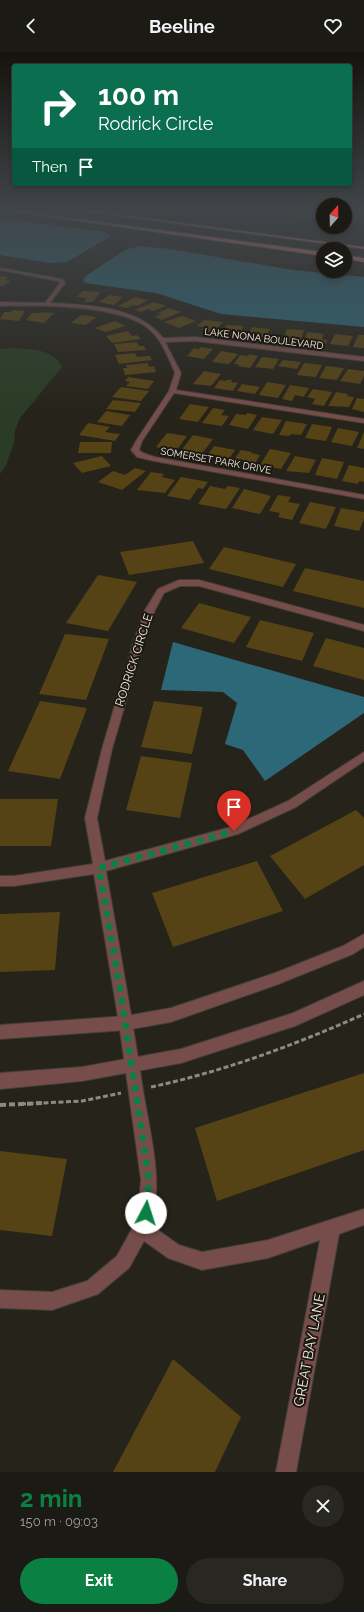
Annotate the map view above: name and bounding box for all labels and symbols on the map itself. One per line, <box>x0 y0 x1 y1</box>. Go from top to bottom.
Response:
north arrow <box>316 198 352 234</box>
street label: LAKE NONA BOULEVARD <box>204 326 324 351</box>
street label: SOMERSET PARK DRIVE <box>160 445 272 476</box>
street label: RODRICK CIRCLE <box>112 612 156 708</box>
pin <box>217 790 251 831</box>
position arrow <box>125 1192 167 1234</box>
street label: GREAT BAY LANE <box>290 1292 328 1408</box>

